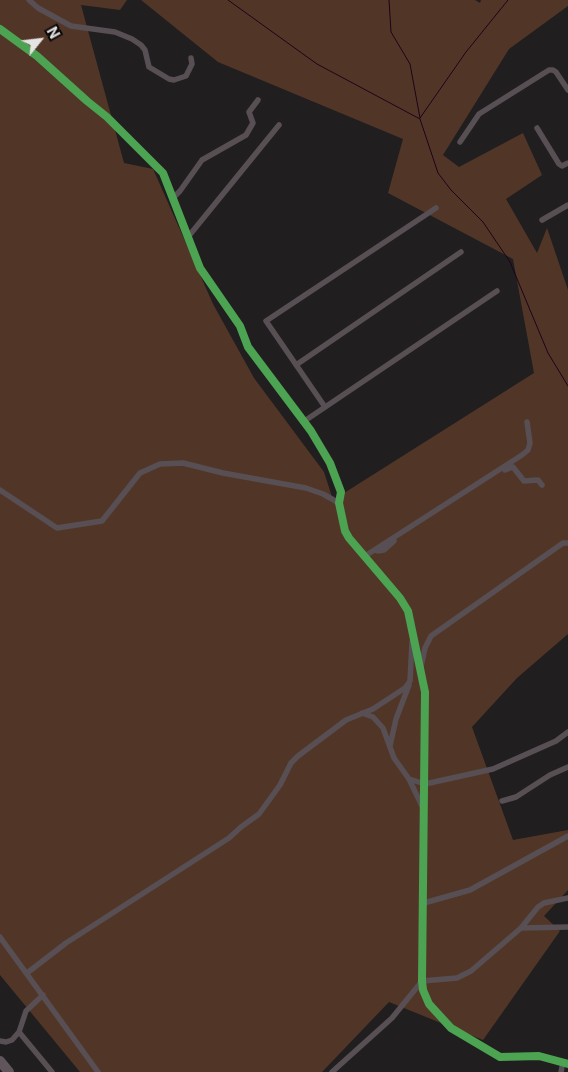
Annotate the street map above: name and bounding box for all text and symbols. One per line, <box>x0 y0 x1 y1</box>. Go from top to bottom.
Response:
north arrow <box>15 15 65 65</box>
text: N <box>44 24 64 41</box>

